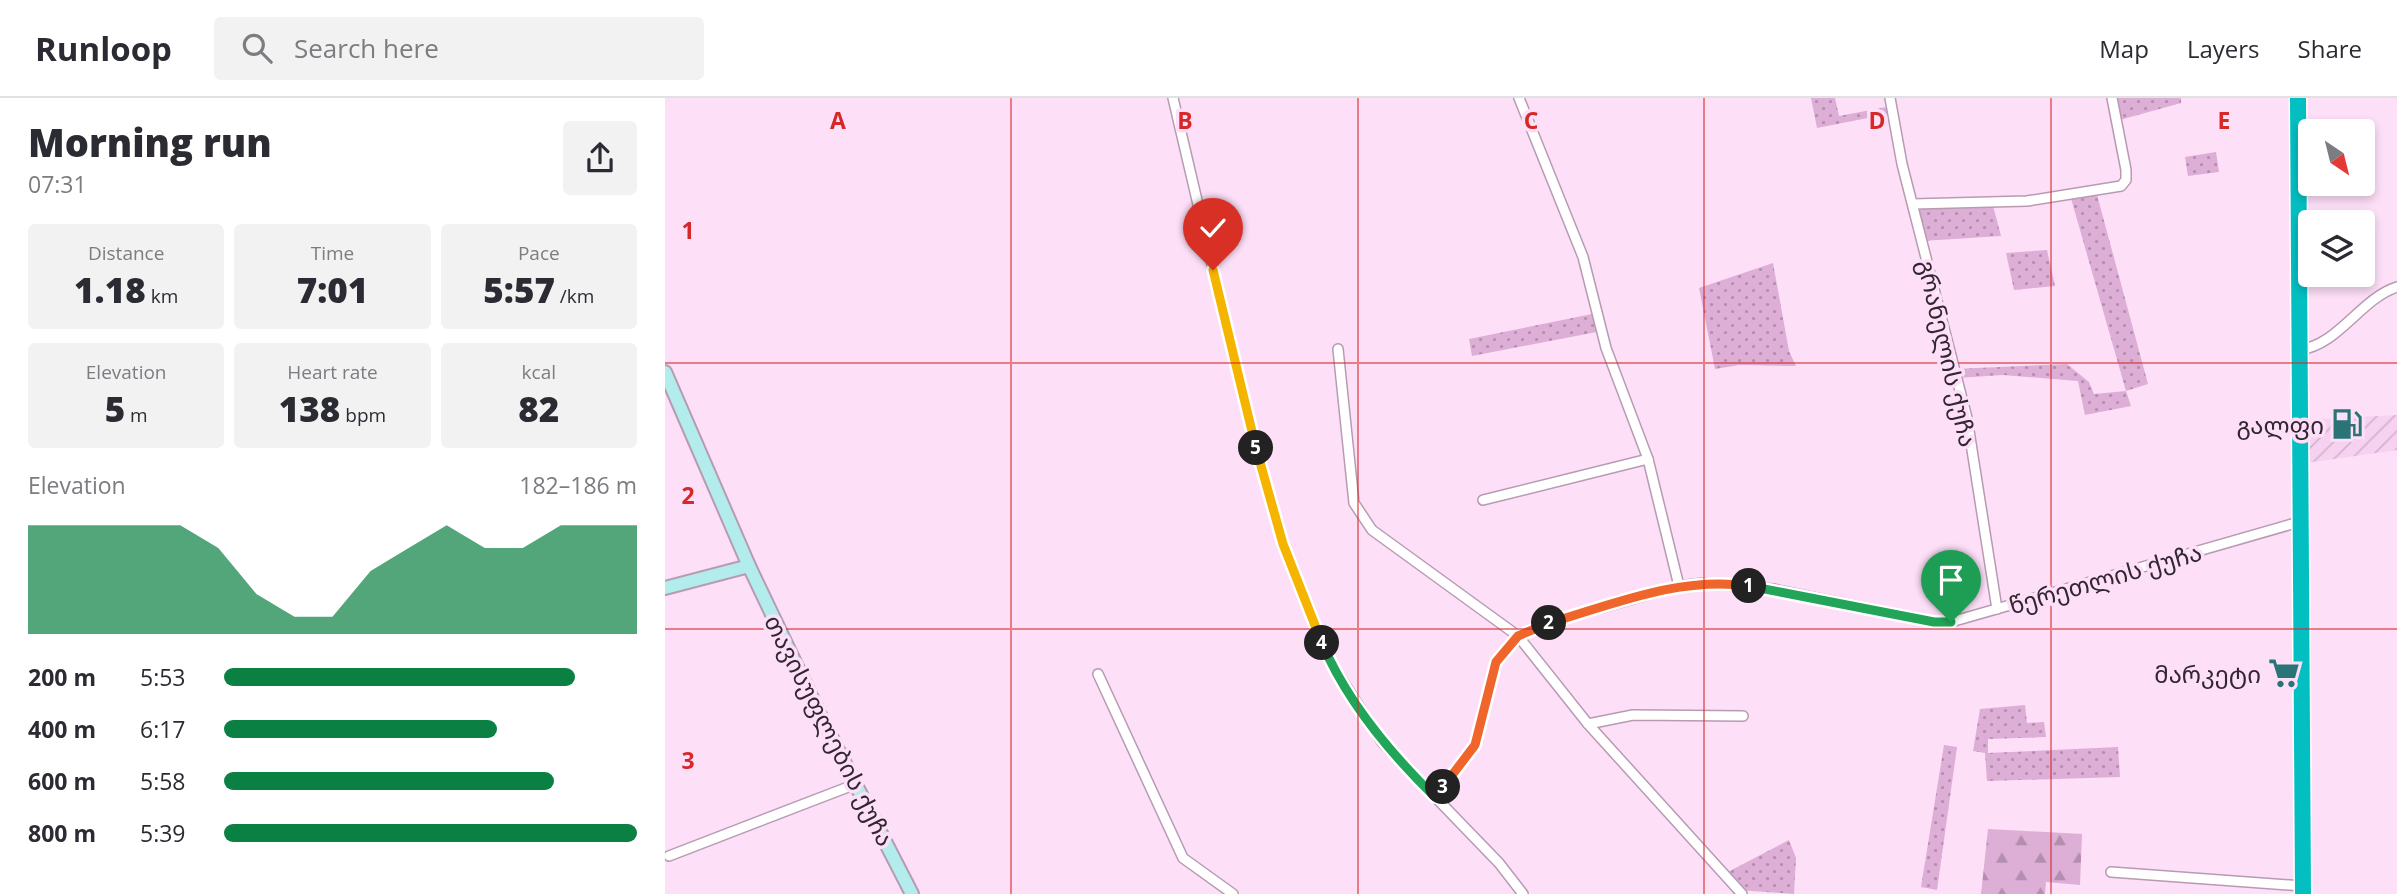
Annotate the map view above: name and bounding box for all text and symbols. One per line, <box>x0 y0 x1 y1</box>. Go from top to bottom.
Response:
search box <box>214 17 704 80</box>
text: Runloop <box>35 26 172 71</box>
icon: search <box>238 29 276 67</box>
text: Search here <box>294 30 439 66</box>
text: Map <box>2099 32 2149 65</box>
text: Layers <box>2187 32 2260 65</box>
text: Share <box>2298 32 2362 65</box>
text: A <box>830 104 846 136</box>
text: B <box>1177 104 1193 136</box>
text: C <box>1524 104 1538 136</box>
text: D <box>1868 104 1886 136</box>
text: E <box>2218 104 2230 136</box>
text: Morning run <box>28 116 272 168</box>
north arrow <box>2298 119 2375 196</box>
map controls <box>2298 119 2375 287</box>
button: share <box>563 121 637 195</box>
text: 07:31 <box>28 168 87 200</box>
pin <box>1183 198 1243 270</box>
icon: check <box>1194 209 1232 247</box>
button: layers <box>2298 210 2375 287</box>
text: 1 <box>681 214 695 246</box>
text: Distance <box>88 240 164 266</box>
text: Time <box>311 240 354 266</box>
text: Pace <box>518 240 560 266</box>
street label: გრანელის ქუჩა <box>1910 256 1986 450</box>
text: 1.18 <box>74 266 146 313</box>
text: 7:01 <box>297 266 368 313</box>
text: 5:57 <box>483 266 555 313</box>
text: km <box>146 283 178 309</box>
text: /km <box>555 283 594 309</box>
text: Elevation <box>86 359 167 385</box>
text: Heart rate <box>287 359 378 385</box>
text: kcal <box>522 359 556 385</box>
text: 5 <box>105 385 125 432</box>
text: 138 <box>279 385 340 432</box>
text: 82 <box>518 385 559 432</box>
text: m <box>125 402 148 428</box>
text: bpm <box>340 402 386 428</box>
fuel station icon: გალფი <box>2330 407 2364 441</box>
place label: გალფი <box>2236 408 2324 441</box>
pin: 5 <box>1239 430 1273 466</box>
text: 5 <box>1250 434 1261 460</box>
text: Elevation <box>28 469 126 501</box>
text: 182–186 m <box>519 469 637 501</box>
text: 2 <box>681 479 695 511</box>
street label: წერეთლის ქუჩა <box>2005 535 2205 621</box>
pin <box>1921 550 1981 622</box>
icon: arrive <box>1932 561 1970 599</box>
pin: 1 <box>1731 568 1767 603</box>
text: 1 <box>1743 572 1754 598</box>
pin: 2 <box>1531 606 1567 640</box>
street label: თავისუფლების ქუჩა <box>757 609 903 851</box>
text: 2 <box>1543 609 1554 635</box>
pin: 4 <box>1305 626 1339 660</box>
text: 4 <box>1316 629 1327 655</box>
supermarket icon: მარკეტი <box>2267 656 2301 690</box>
place label: მარკეტი <box>2154 657 2261 690</box>
text: 200 m <box>28 661 96 693</box>
text: 5:53 <box>140 661 186 693</box>
text: 400 m <box>28 713 96 745</box>
text: 6:17 <box>140 713 186 745</box>
text: 3 <box>681 744 695 776</box>
text: 600 m <box>28 765 96 797</box>
text: 5:58 <box>140 765 186 797</box>
pin: 3 <box>1425 770 1461 804</box>
text: 3 <box>1437 773 1448 799</box>
text: 800 m <box>28 817 96 849</box>
text: 5:39 <box>140 817 186 849</box>

